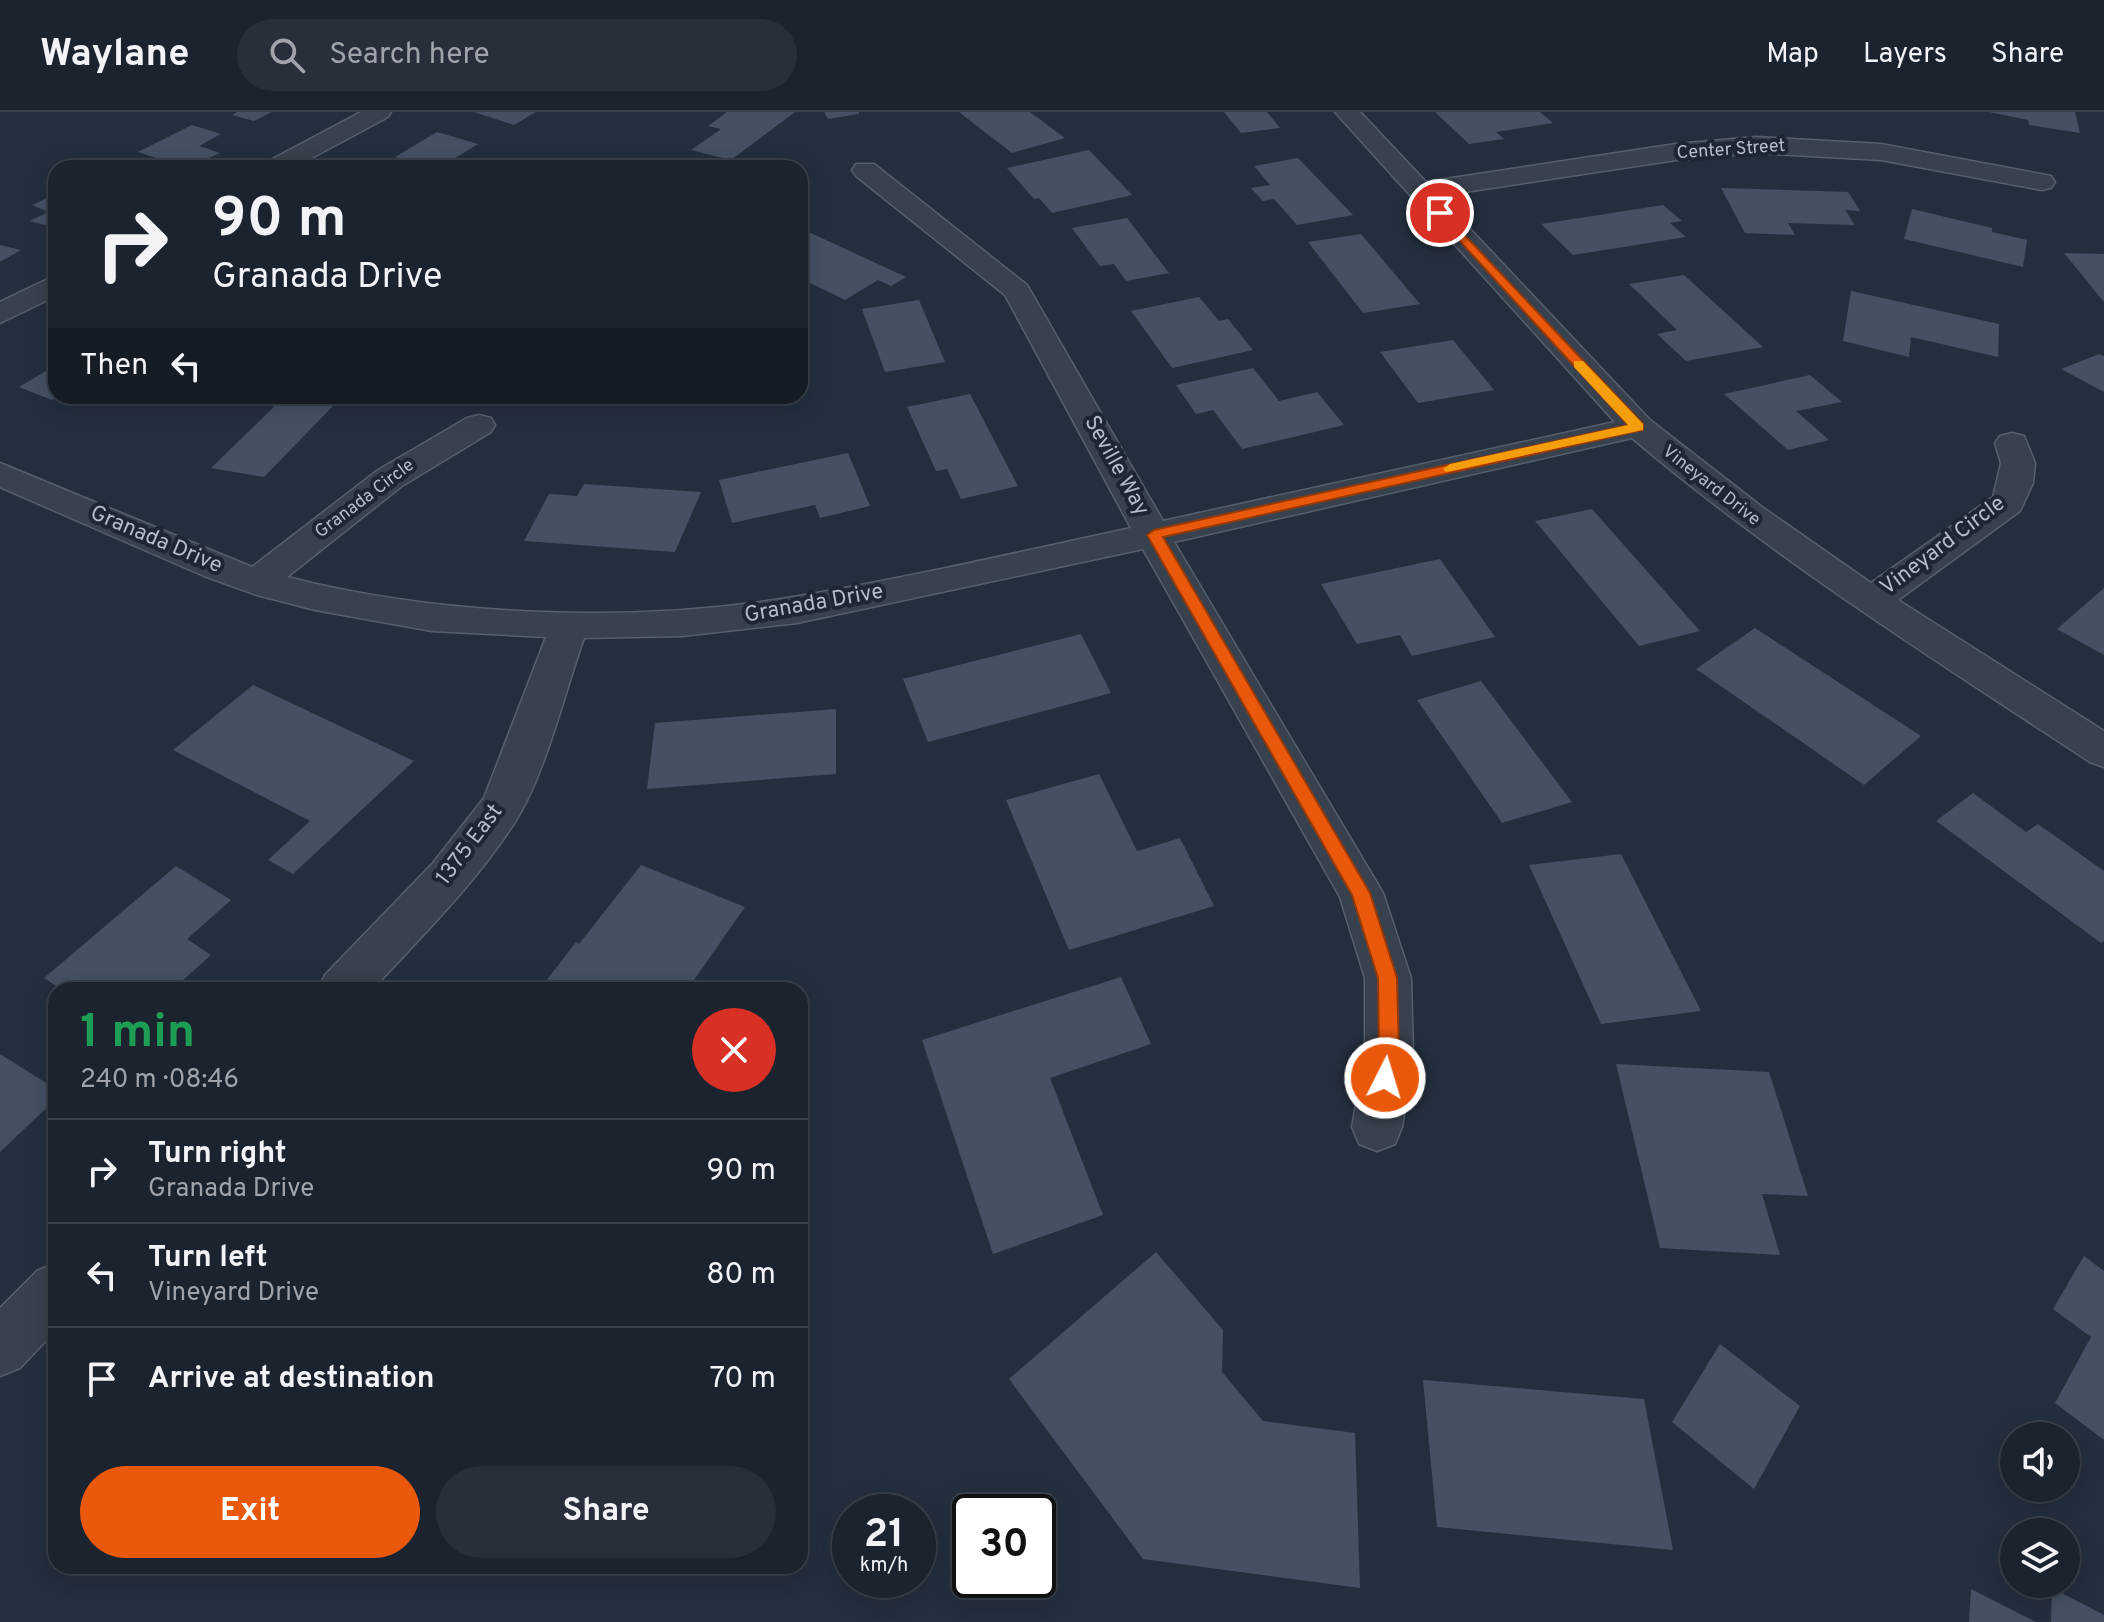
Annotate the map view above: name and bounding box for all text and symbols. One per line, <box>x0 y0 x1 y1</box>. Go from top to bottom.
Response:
search box <box>237 19 797 91</box>
text: Waylane <box>40 31 189 80</box>
icon: search <box>265 33 309 77</box>
text: Search here <box>329 37 490 74</box>
text: Map <box>1766 37 1819 73</box>
text: Layers <box>1863 37 1947 73</box>
text: Share <box>1991 37 2064 73</box>
street label: Center Street <box>1676 135 1786 165</box>
pin <box>1406 179 1474 247</box>
text: 90 m <box>212 186 347 256</box>
icon: arrive <box>1418 191 1462 235</box>
icon: right <box>80 192 184 296</box>
text: Granada Drive <box>212 255 442 301</box>
icon: left <box>164 344 208 388</box>
text: Then <box>80 348 148 385</box>
street label: Seville Way <box>1077 411 1155 521</box>
street label: Vineyard Drive <box>1657 440 1765 532</box>
street label: Granada Circle <box>311 454 419 544</box>
street label: Vineyard Circle <box>1875 490 2011 602</box>
street label: Granada Drive <box>86 500 226 580</box>
street label: Granada Drive <box>742 578 886 630</box>
street label: 1375 East <box>431 799 509 891</box>
text: 1 min <box>80 1004 195 1064</box>
button: close <box>692 1008 776 1092</box>
position arrow <box>1343 1036 1427 1120</box>
text: 240 m · 08:46 <box>80 1064 239 1097</box>
text: Turn right <box>148 1136 286 1173</box>
icon: right <box>80 1149 124 1193</box>
text: 90 m <box>707 1153 776 1190</box>
text: Granada Drive <box>148 1173 314 1206</box>
text: Turn left <box>148 1240 268 1277</box>
icon: left <box>80 1253 124 1297</box>
text: 80 m <box>706 1257 776 1294</box>
text: Vineyard Drive <box>148 1277 319 1310</box>
icon: arrive <box>80 1357 124 1401</box>
text: Arrive at destination <box>148 1361 434 1398</box>
text: 70 m <box>710 1361 776 1398</box>
map controls <box>2000 1422 2080 1598</box>
button: sound <box>2000 1422 2080 1502</box>
button: Exit <box>80 1466 420 1558</box>
button: Share <box>436 1466 776 1558</box>
speed limit sign: 30 <box>952 1494 1056 1598</box>
text: 21 <box>864 1511 904 1561</box>
button: layers <box>2000 1518 2080 1598</box>
text: km/h <box>860 1553 908 1579</box>

